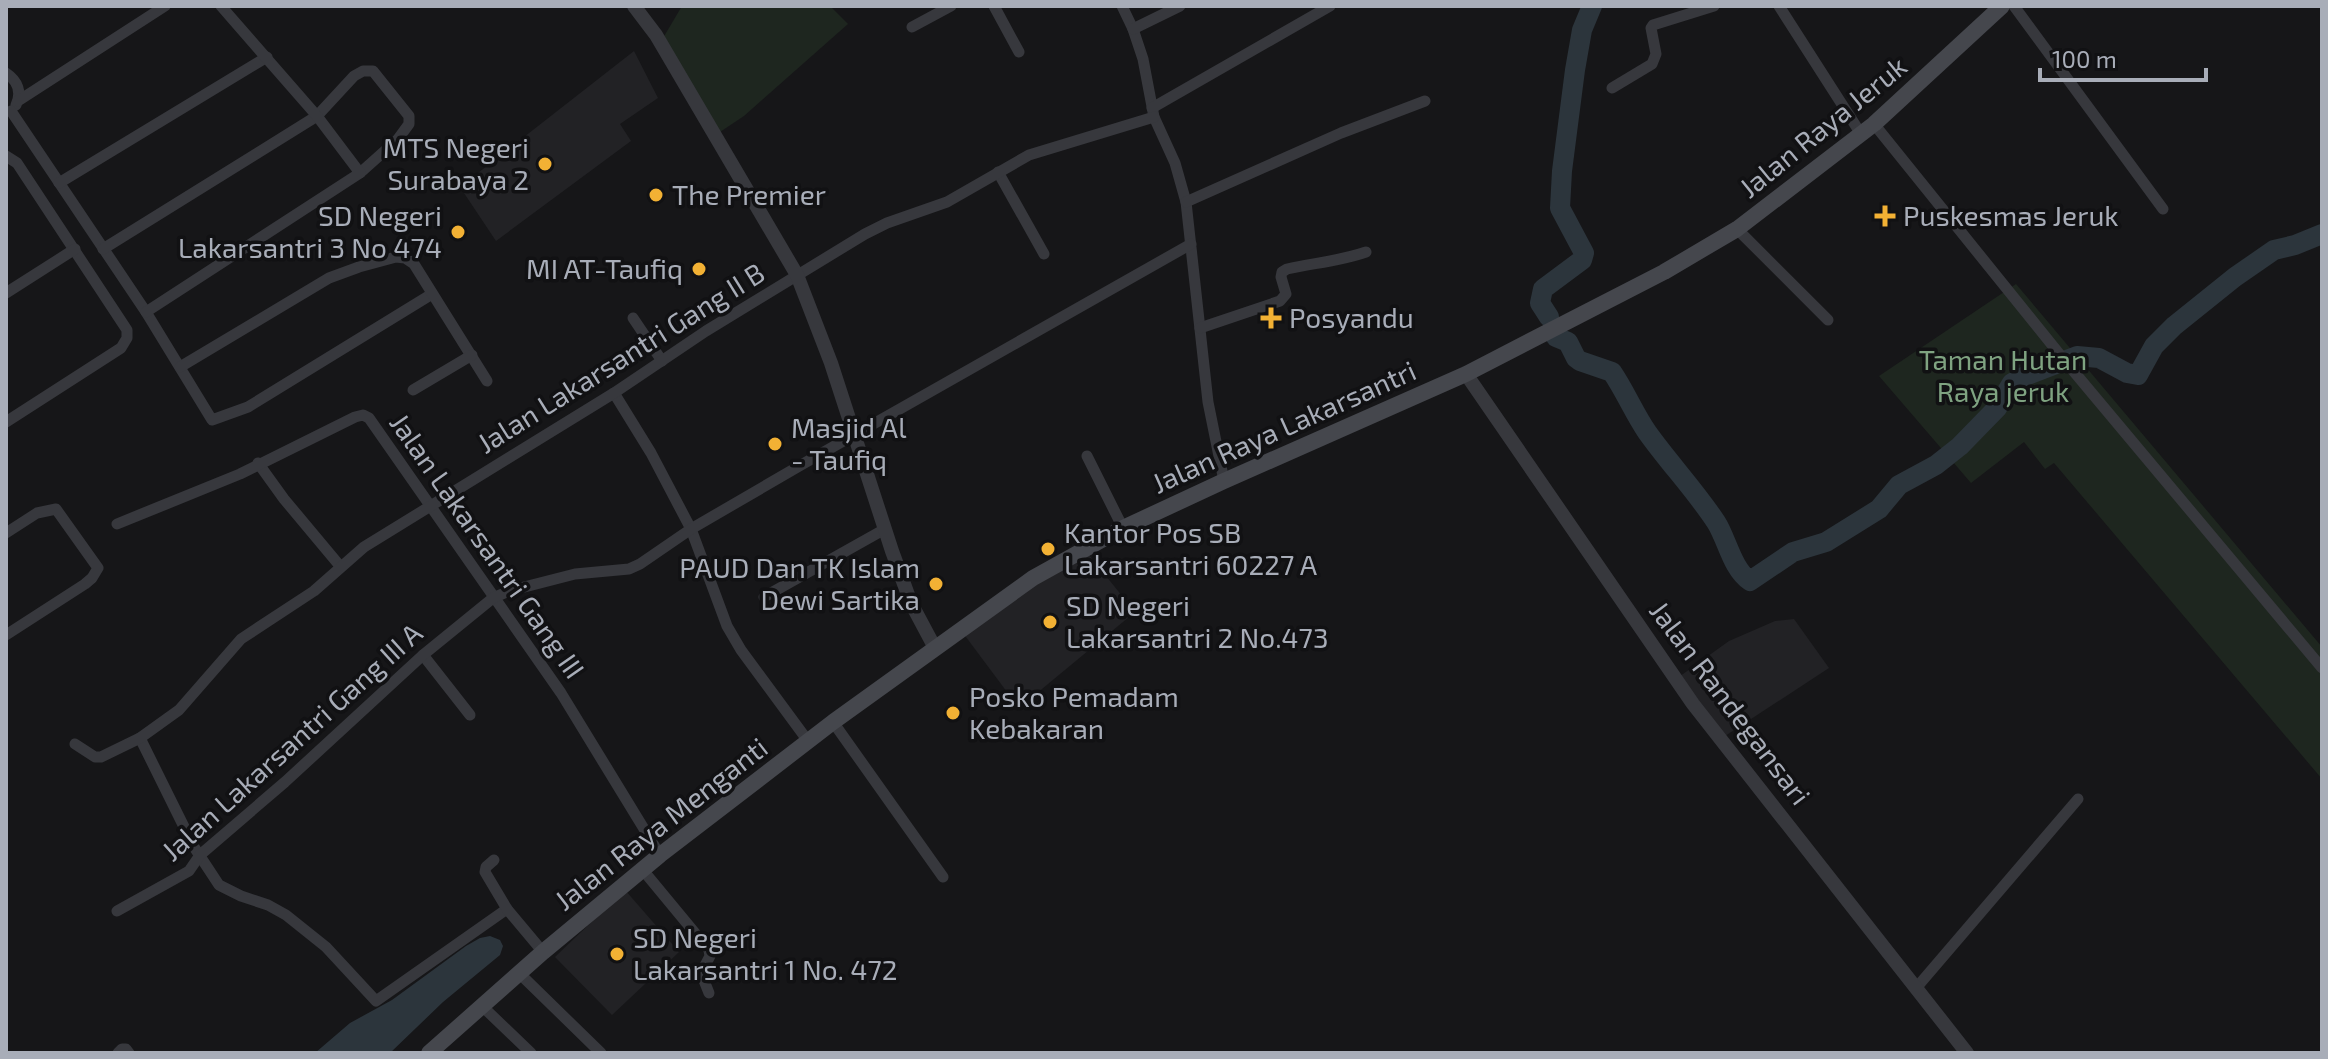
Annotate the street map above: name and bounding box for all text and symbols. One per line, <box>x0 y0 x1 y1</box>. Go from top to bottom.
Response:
scale bar <box>2040 32 2206 82</box>
text: 100 m <box>2052 44 2117 73</box>
street label: Jalan Raya Jeruk <box>1732 48 1913 204</box>
place label: MTS Negeri Surabaya 2 <box>383 130 529 196</box>
marker: MTS Negeri Surabaya 2 <box>536 155 554 173</box>
place label: The Premier <box>672 177 826 211</box>
marker: The Premier <box>647 186 665 204</box>
place label: SD Negeri Lakarsantri 3 No 474 <box>178 198 442 264</box>
place label: Puskesmas Jeruk <box>1903 198 2119 232</box>
marker: Puskesmas Jeruk <box>1874 205 1896 227</box>
marker: SD Negeri Lakarsantri 3 No 474 <box>449 223 467 241</box>
place label: MI AT-Taufiq <box>526 251 683 285</box>
street label: Jalan Lakarsantri Gang II B <box>471 255 770 460</box>
marker: MI AT-Taufiq <box>690 260 708 278</box>
place label: Posyandu <box>1289 300 1414 334</box>
marker: Posyandu <box>1260 307 1282 329</box>
park label: Taman Hutan Raya jeruk <box>1919 342 2087 408</box>
street label: Jalan Raya Lakarsantri <box>1146 353 1421 500</box>
street label: Jalan Lakarsantri Gang III <box>383 406 592 685</box>
place label: Masjid Al - Taufiq <box>791 410 907 476</box>
marker: Masjid Al - Taufiq <box>766 435 784 453</box>
place label: Kantor Pos SB Lakarsantri 60227 A <box>1064 515 1318 581</box>
marker: Kantor Pos SB Lakarsantri 60227 A <box>1039 540 1057 558</box>
place label: PAUD Dan TK Islam Dewi Sartika <box>679 550 920 616</box>
marker: PAUD Dan TK Islam Dewi Sartika <box>927 575 945 593</box>
place label: SD Negeri Lakarsantri 2 No.473 <box>1066 588 1328 654</box>
street label: Jalan Randegansari <box>1643 594 1818 811</box>
marker: SD Negeri Lakarsantri 2 No.473 <box>1041 613 1059 631</box>
street label: Jalan Lakarsantri Gang III A <box>154 615 429 867</box>
place label: Posko Pemadam Kebakaran <box>969 679 1179 745</box>
marker: Posko Pemadam Kebakaran <box>944 704 962 722</box>
street label: Jalan Raya Menganti <box>547 730 774 917</box>
place label: SD Negeri Lakarsantri 1 No. 472 <box>633 920 898 986</box>
marker: SD Negeri Lakarsantri 1 No. 472 <box>608 945 626 963</box>

